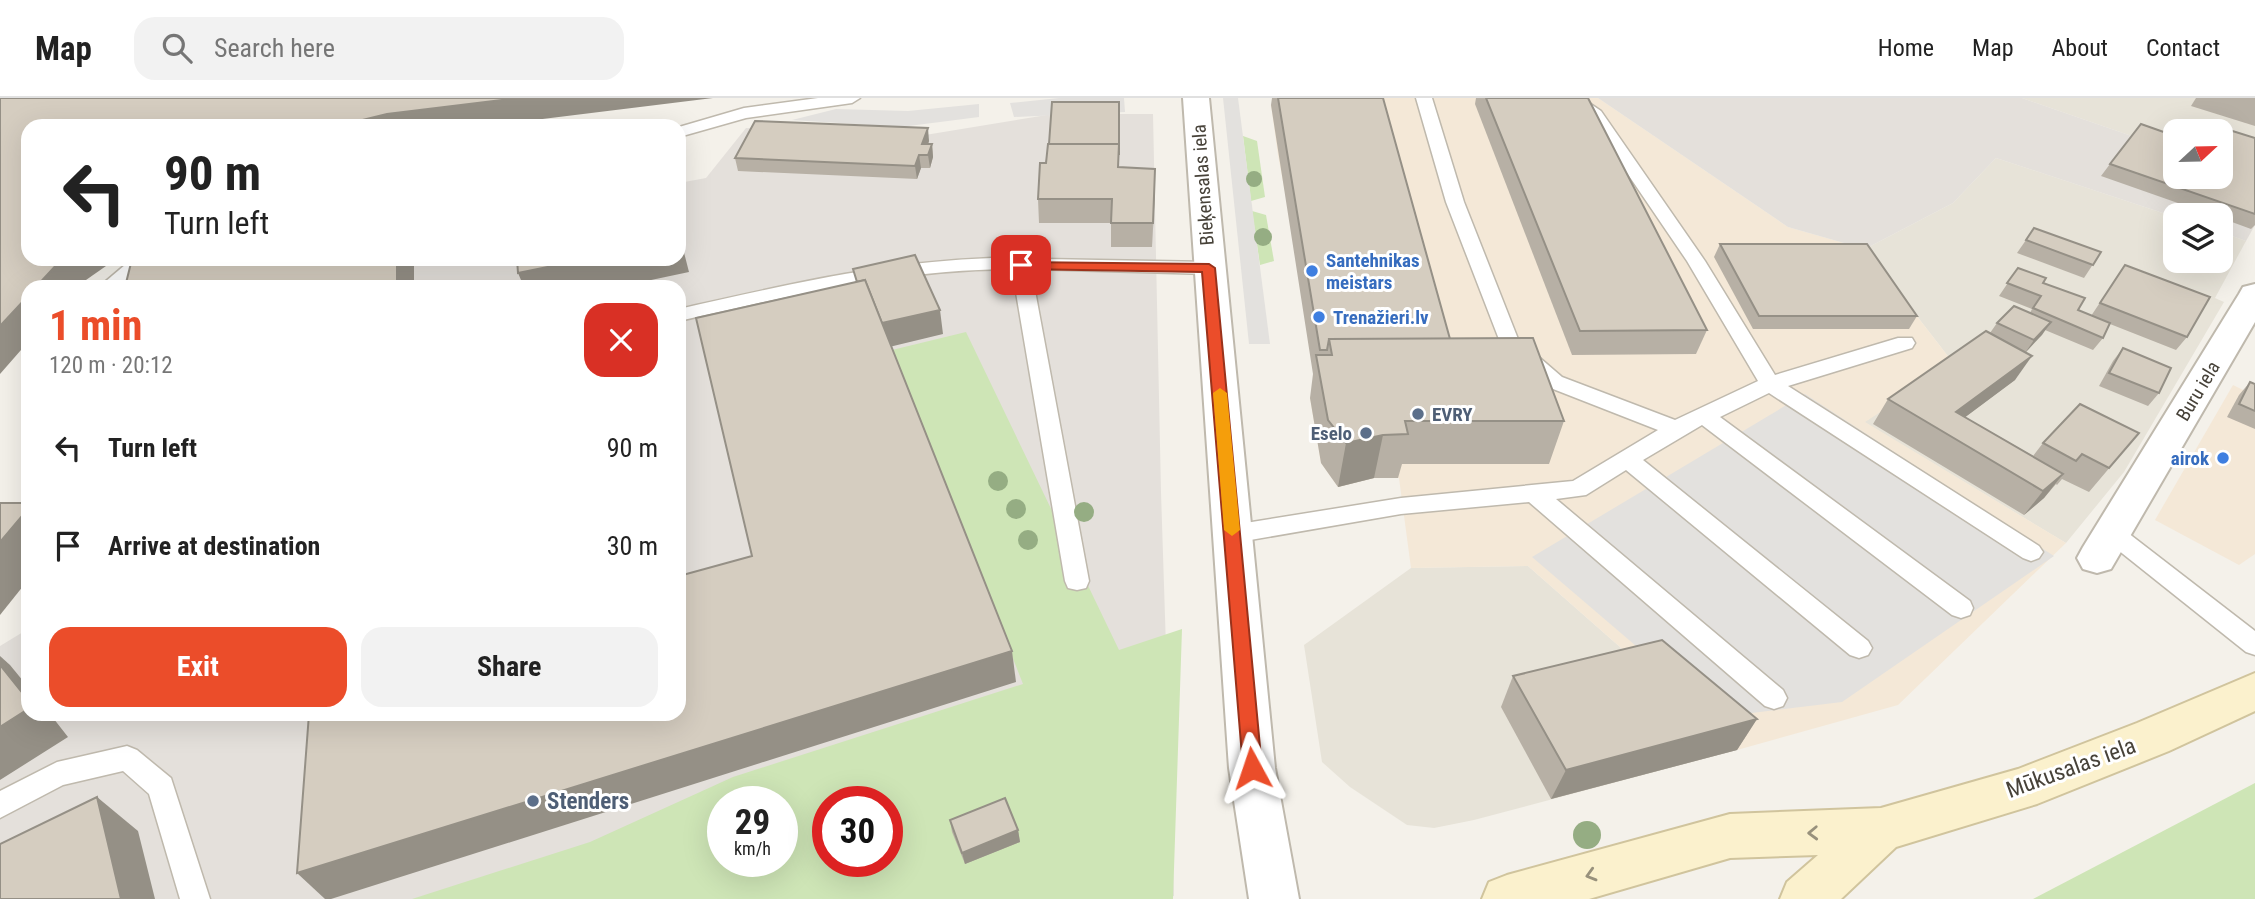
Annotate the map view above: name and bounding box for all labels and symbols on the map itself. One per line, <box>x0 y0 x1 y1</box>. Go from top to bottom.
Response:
north arrow <box>2163 119 2233 189</box>
street label: Bieķensalas iela <box>1187 124 1219 246</box>
pin <box>991 235 1051 295</box>
place label: Santehnikas meistars <box>1326 249 1420 294</box>
marker: Santehnikas meistars <box>1304 263 1320 279</box>
place label: Trenažieri.lv <box>1333 306 1429 329</box>
marker: Trenažieri.lv <box>1311 309 1327 325</box>
street label: Buru iela <box>2171 357 2225 425</box>
place label: EVRY <box>1432 403 1473 426</box>
marker: EVRY <box>1410 406 1426 422</box>
place label: Eselo <box>1311 422 1352 445</box>
marker: Eselo <box>1358 425 1374 441</box>
place label: airok <box>2171 447 2210 470</box>
marker: airok <box>2215 450 2231 466</box>
position arrow <box>1215 731 1289 805</box>
street label: Mūkusalas iela <box>2003 732 2139 804</box>
speed limit sign: 30 <box>812 786 903 877</box>
place label: Stenders <box>547 788 629 815</box>
marker: Stenders <box>525 793 541 809</box>
one-way arrow <box>1807 825 1818 840</box>
one-way arrow <box>1585 867 1597 881</box>

